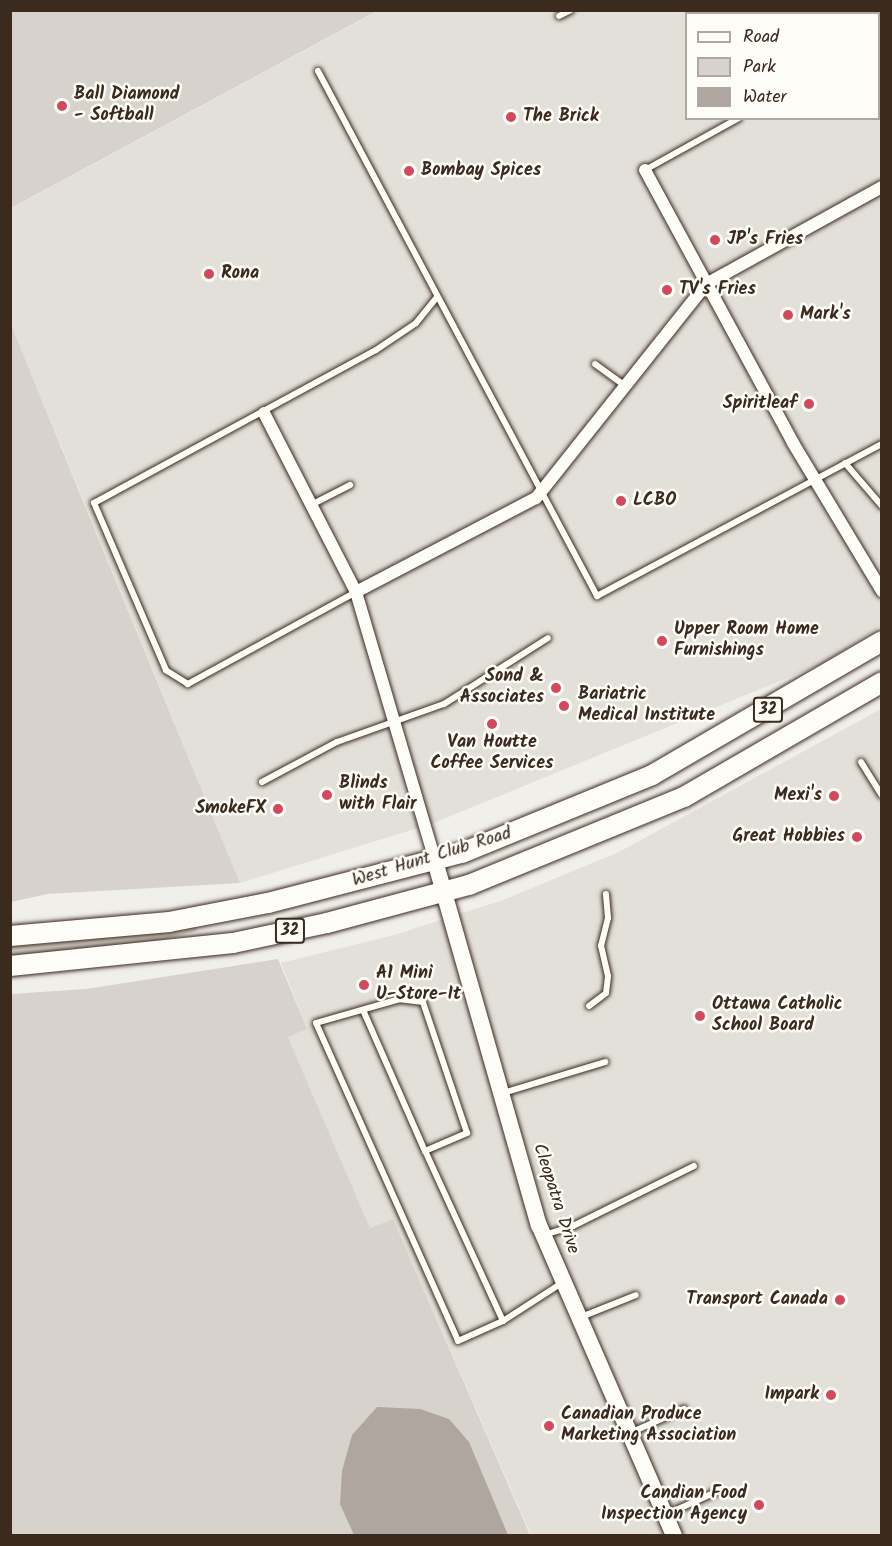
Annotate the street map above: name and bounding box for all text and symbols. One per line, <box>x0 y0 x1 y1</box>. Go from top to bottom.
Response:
legend <box>685 12 880 120</box>
text: Road <box>743 23 779 52</box>
text: Park <box>743 53 776 82</box>
text: Water <box>743 83 787 112</box>
place label: Ball Diamond - Softball <box>74 85 179 128</box>
marker: Ball Diamond - Softball <box>55 99 69 113</box>
place label: The Brick <box>523 106 599 128</box>
marker: The Brick <box>504 110 518 124</box>
place label: Bombay Spices <box>421 160 541 182</box>
marker: Bombay Spices <box>402 164 416 178</box>
place label: JP's Fries <box>727 229 803 251</box>
marker: JP's Fries <box>708 233 722 247</box>
place label: Rona <box>221 263 259 285</box>
marker: Rona <box>202 267 216 281</box>
place label: TV's Fries <box>679 279 756 301</box>
marker: TV's Fries <box>660 283 674 297</box>
place label: Mark's <box>800 304 851 326</box>
marker: Mark's <box>781 308 795 322</box>
place label: Spiritleaf <box>723 393 797 415</box>
marker: Spiritleaf <box>802 397 816 411</box>
place label: LCBO <box>633 490 676 512</box>
marker: LCBO <box>614 494 628 508</box>
place label: Upper Room Home Furnishings <box>674 620 819 662</box>
marker: Upper Room Home Furnishings <box>655 634 669 648</box>
place label: Sond & Associates <box>460 667 544 710</box>
marker: Sond & Associates <box>549 681 563 695</box>
place label: Bariatric Medical Institute <box>578 685 715 728</box>
marker: Bariatric Medical Institute <box>555 697 573 715</box>
road number: 32 <box>752 697 784 723</box>
marker: Van Houtte Coffee Services <box>485 717 499 731</box>
place label: Van Houtte Coffee Services <box>431 733 553 776</box>
place label: Blinds with Flair <box>339 774 417 816</box>
place label: Mexi's <box>774 785 822 807</box>
marker: Blinds with Flair <box>320 788 334 802</box>
marker: Mexi's <box>827 789 841 803</box>
place label: SmokeFX <box>195 798 266 820</box>
marker: SmokeFX <box>271 802 285 816</box>
street label: West Hunt Club Road <box>350 824 514 892</box>
place label: Great Hobbies <box>733 826 845 848</box>
marker: Great Hobbies <box>850 830 864 844</box>
road number: 32 <box>274 918 306 944</box>
place label: A1 Mini U-Store-It <box>376 964 461 1006</box>
marker: A1 Mini U-Store-It <box>357 978 371 992</box>
place label: Ottawa Catholic School Board <box>712 995 842 1038</box>
marker: Ottawa Catholic School Board <box>693 1009 707 1023</box>
street label: Cleopatra Drive <box>527 1141 583 1257</box>
place label: Transport Canada <box>686 1289 828 1311</box>
marker: Transport Canada <box>833 1293 847 1307</box>
place label: Impark <box>764 1384 819 1406</box>
marker: Impark <box>824 1388 838 1402</box>
place label: Canadian Produce Marketing Association <box>561 1405 736 1448</box>
marker: Canadian Produce Marketing Association <box>542 1419 556 1433</box>
place label: Candian Food Inspection Agency <box>601 1484 747 1526</box>
marker: Candian Food Inspection Agency <box>752 1498 766 1512</box>

